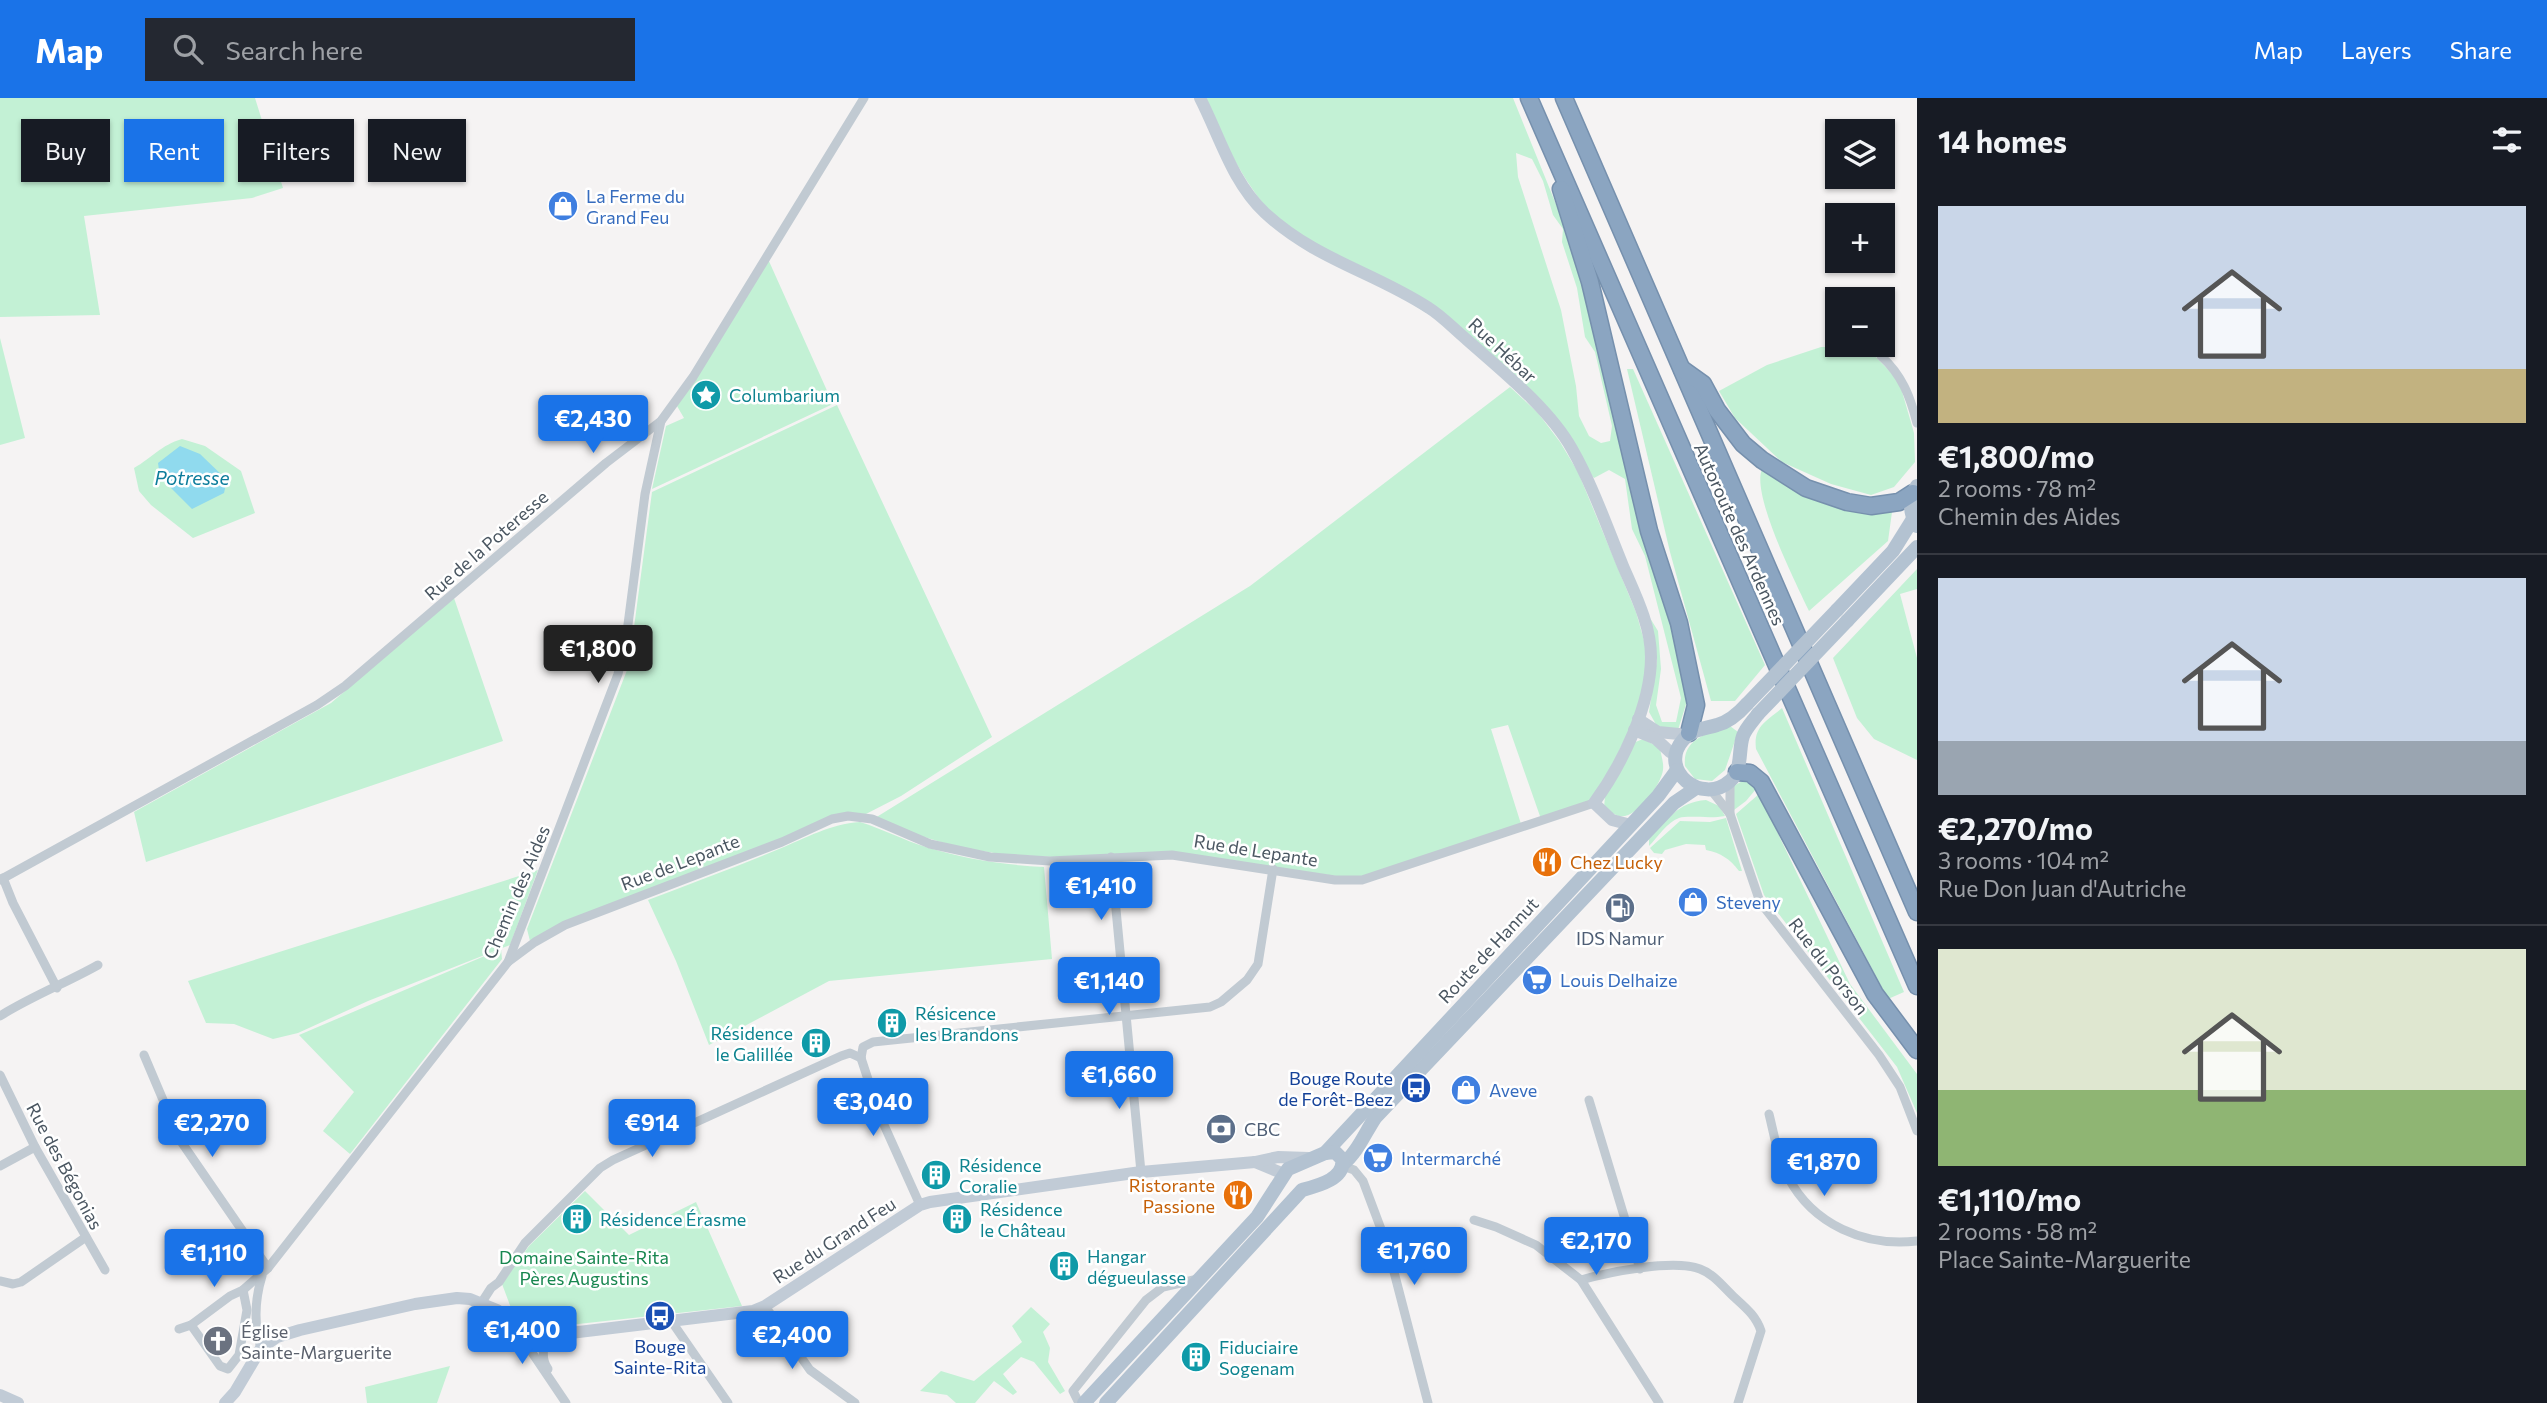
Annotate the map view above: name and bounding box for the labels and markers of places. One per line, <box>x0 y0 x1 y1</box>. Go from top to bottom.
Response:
place label: La Ferme du Grand Feu <box>586 185 685 228</box>
shop icon: La Ferme du Grand Feu <box>546 189 580 223</box>
place icon: Columbarium <box>689 378 723 412</box>
place label: Columbarium <box>729 384 840 406</box>
pin: €2,430 <box>536 396 650 455</box>
pin: €1,800 <box>541 626 655 685</box>
restaurant icon: Chez Lucky <box>1530 845 1564 879</box>
place label: Chez Lucky <box>1570 851 1663 873</box>
pin: €1,410 <box>1044 862 1158 922</box>
shop icon: Steveny <box>1676 885 1710 919</box>
fuel station icon: IDS Namur <box>1603 891 1637 925</box>
place label: Steveny <box>1716 891 1781 913</box>
place label: IDS Namur <box>1576 927 1664 949</box>
pin: €1,140 <box>1052 958 1166 1017</box>
supermarket icon: Louis Delhaize <box>1520 963 1554 997</box>
place label: Louis Delhaize <box>1560 969 1677 991</box>
place label: Résicence les Brandons <box>915 1002 1019 1045</box>
building icon: Résicence les Brandons <box>875 1006 909 1040</box>
place label: Résidence le Galillée <box>711 1022 793 1065</box>
building icon: Résidence le Galillée <box>799 1026 833 1060</box>
pin: €1,660 <box>1062 1052 1176 1111</box>
place label: Bouge Route de Forêt-Beez <box>1278 1067 1393 1110</box>
bus stop icon: Bouge Route de Forêt-Beez <box>1399 1071 1433 1105</box>
shop icon: Aveve <box>1449 1073 1483 1107</box>
pin: €3,040 <box>816 1079 930 1138</box>
place label: Aveve <box>1489 1079 1537 1101</box>
pin: €2,270 <box>155 1100 269 1159</box>
pin: €914 <box>611 1100 693 1159</box>
bank icon: CBC <box>1204 1112 1238 1146</box>
place label: CBC <box>1244 1118 1280 1140</box>
pin: €1,870 <box>1767 1138 1881 1198</box>
supermarket icon: Intermarché <box>1361 1141 1395 1175</box>
place label: Intermarché <box>1401 1147 1501 1169</box>
place label: Résidence Coralie <box>959 1154 1041 1197</box>
building icon: Résidence Coralie <box>919 1158 953 1192</box>
place label: Ristorante Passione <box>1129 1174 1215 1217</box>
restaurant icon: Ristorante Passione <box>1221 1178 1255 1212</box>
place label: Résidence le Château <box>980 1198 1066 1241</box>
building icon: Résidence Érasme <box>560 1202 594 1236</box>
building icon: Résidence le Château <box>940 1202 974 1236</box>
place label: Résidence Érasme <box>600 1208 746 1230</box>
pin: €2,170 <box>1539 1218 1653 1277</box>
pin: €1,760 <box>1357 1228 1471 1287</box>
pin: €1,110 <box>157 1230 271 1289</box>
place label: Hangar dégueulasse <box>1087 1245 1186 1288</box>
building icon: Hangar dégueulasse <box>1047 1249 1081 1283</box>
bus stop icon: Bouge Sainte-Rita <box>643 1299 677 1333</box>
pin: €1,400 <box>465 1306 579 1366</box>
pin: €2,400 <box>735 1312 849 1371</box>
place label: Église Sainte-Marguerite <box>241 1320 392 1363</box>
church icon: Église Sainte-Marguerite <box>201 1324 235 1358</box>
place label: Bouge Sainte-Rita <box>614 1335 706 1378</box>
place label: Fiduciaire Sogenam <box>1219 1336 1298 1379</box>
building icon: Fiduciaire Sogenam <box>1179 1340 1213 1374</box>

